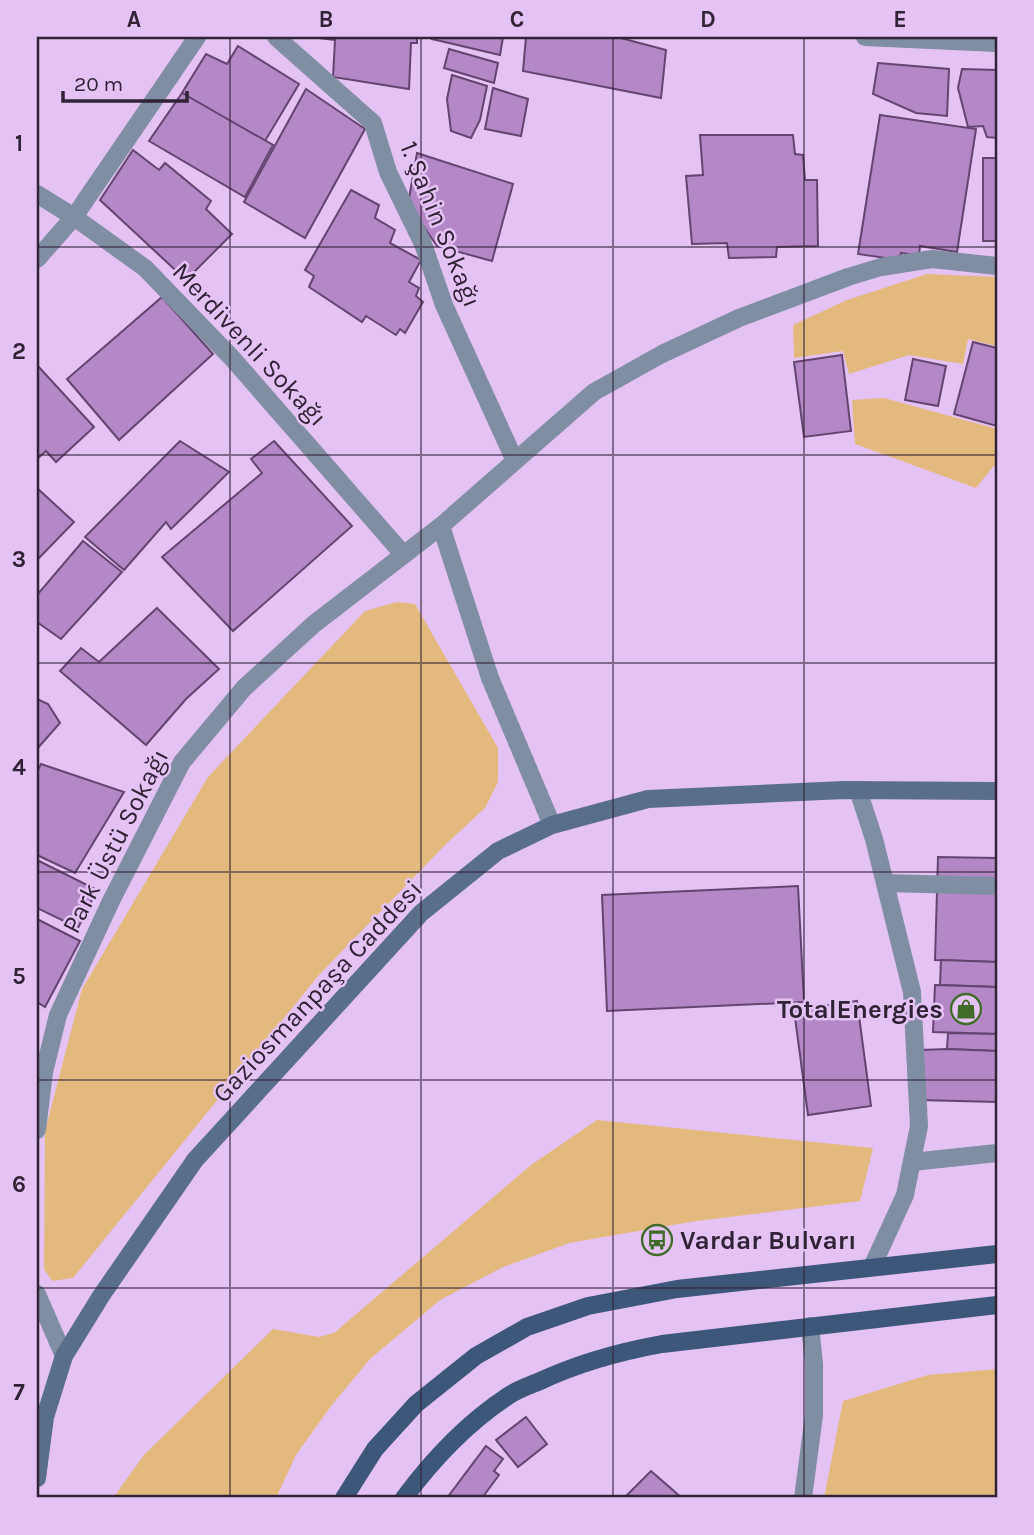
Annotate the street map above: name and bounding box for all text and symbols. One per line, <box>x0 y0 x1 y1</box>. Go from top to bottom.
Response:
text: A <box>127 6 141 33</box>
text: B <box>319 6 333 33</box>
text: C <box>510 6 524 33</box>
text: D <box>700 6 716 33</box>
text: E <box>893 6 907 33</box>
scale bar <box>63 60 187 104</box>
text: 20 m <box>74 72 123 96</box>
text: 1 <box>15 130 23 157</box>
street label: 1. Şahin Sokağı <box>393 137 488 312</box>
street label: Merdivenli Sokağı <box>166 256 333 433</box>
text: 2 <box>12 338 26 365</box>
text: 3 <box>12 546 26 573</box>
street label: Park Üstü Sokağı <box>56 744 175 939</box>
text: 4 <box>12 754 26 781</box>
street label: Gaziosmanpaşa Caddesi <box>206 874 429 1109</box>
text: 5 <box>12 963 26 990</box>
shop icon: TotalEnergies <box>949 992 983 1026</box>
place label: TotalEnergies <box>777 994 943 1025</box>
text: 6 <box>12 1171 26 1198</box>
bus stop icon: Vardar Bulvarı <box>640 1223 674 1257</box>
place label: Vardar Bulvarı <box>680 1225 857 1256</box>
text: 7 <box>13 1379 25 1406</box>

